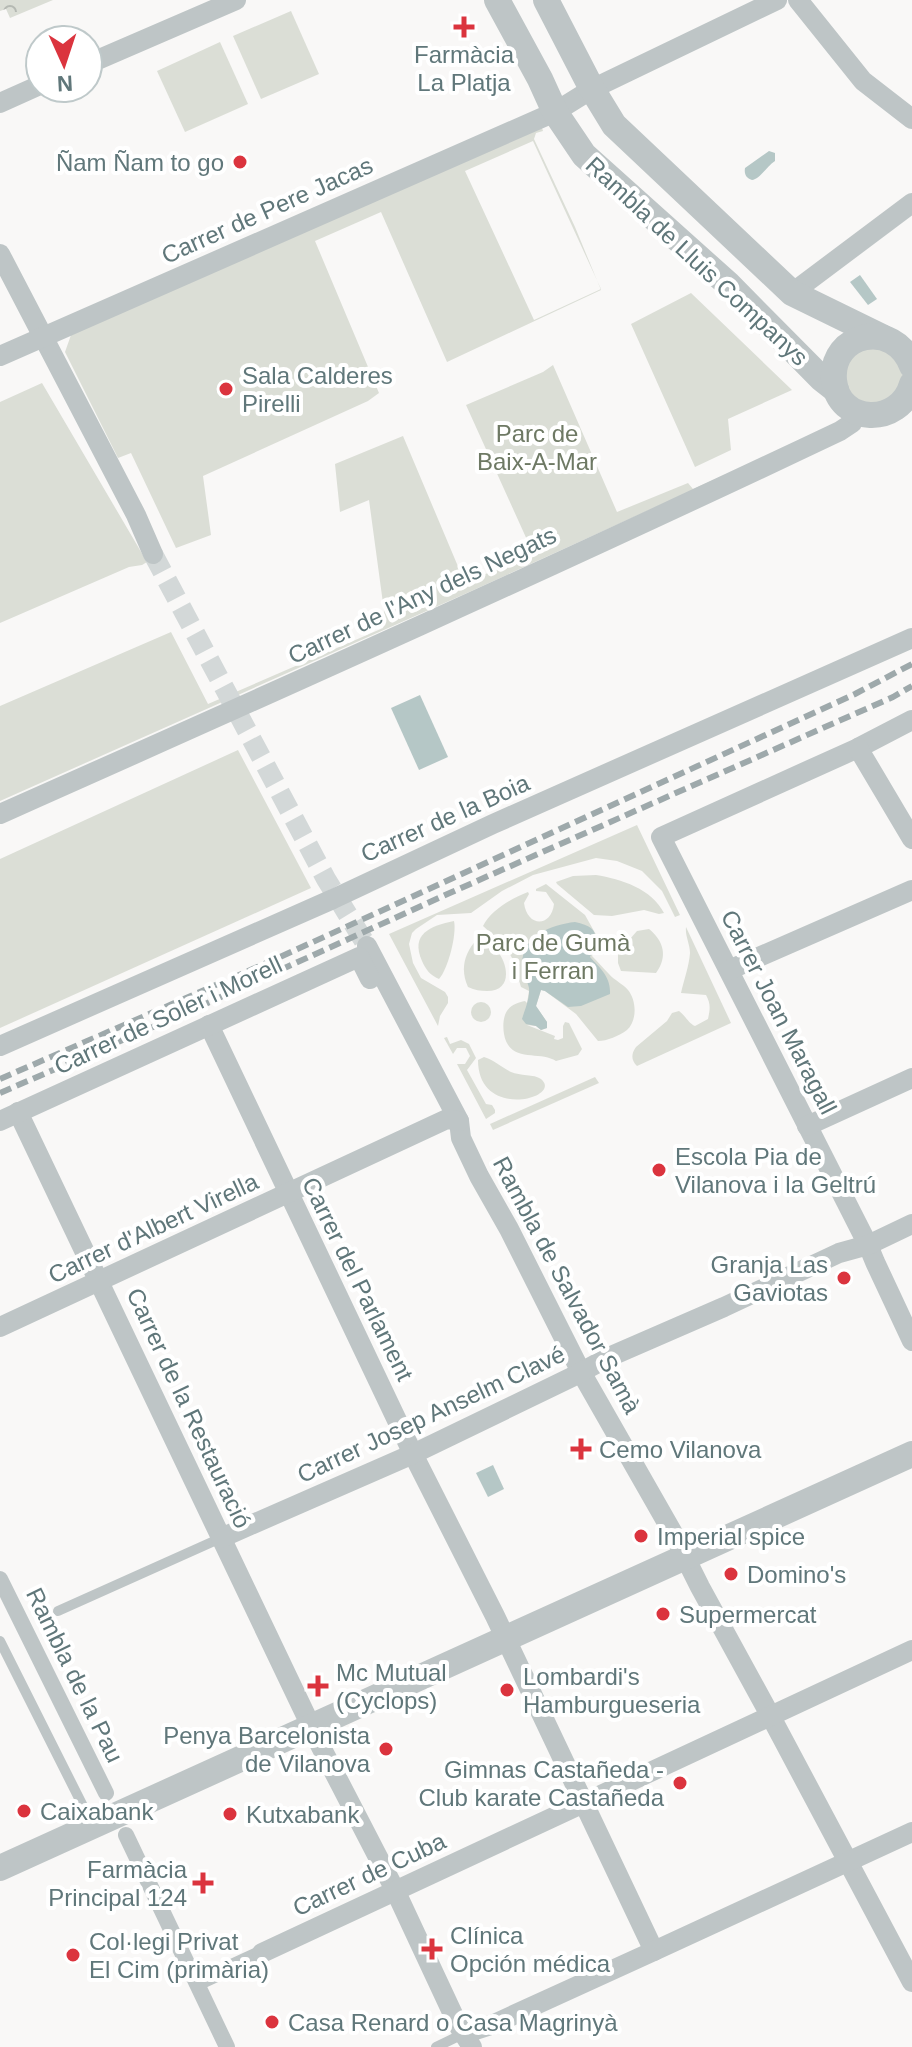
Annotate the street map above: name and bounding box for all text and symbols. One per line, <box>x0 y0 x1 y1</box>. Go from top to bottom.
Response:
marker: Farmàcia La Platja <box>455 18 473 36</box>
north arrow <box>24 24 104 104</box>
place label: Farmàcia La Platja <box>414 41 515 96</box>
text: N <box>56 71 74 96</box>
place label: Ñam Ñam to go <box>56 149 224 176</box>
street label: Carrer de Pere Jacas <box>157 151 377 269</box>
street label: Rambla de Lluis Companys <box>580 151 814 371</box>
marker: Ñam Ñam to go <box>231 153 249 171</box>
place label: Sala Calderes Pirelli <box>242 362 393 417</box>
marker: Sala Calderes Pirelli <box>217 380 235 398</box>
park label: Parc de Baix-A-Mar <box>477 420 597 475</box>
street label: Carrer de l'Any dels Negats <box>284 521 560 669</box>
street label: Carrer de la Boia <box>357 769 534 867</box>
street label: Carrer Joan Maragall <box>716 905 842 1119</box>
park label: Parc de Gumà i Ferran <box>476 929 631 984</box>
street label: Carrer de Soler i Morell <box>50 950 286 1080</box>
place label: Escola Pia de Vilanova i la Geltrú <box>675 1143 876 1198</box>
street label: Rambla de Salvador Samà <box>488 1152 647 1419</box>
marker: Escola Pia de Vilanova i la Geltrú <box>650 1161 668 1179</box>
street label: Carrer d'Albert Virella <box>44 1167 263 1288</box>
street label: Carrer del Parlament <box>297 1173 419 1385</box>
place label: Granja Las Gaviotas <box>711 1251 828 1306</box>
marker: Granja Las Gaviotas <box>835 1269 853 1287</box>
street label: Carrer de la Restauració <box>122 1284 256 1532</box>
street label: Carrer Josep Anselm Clavé <box>293 1340 569 1488</box>
place label: Cemo Vilanova <box>599 1436 762 1463</box>
marker: Cemo Vilanova <box>570 1438 592 1460</box>
place label: Imperial spice <box>657 1523 805 1550</box>
marker: Imperial spice <box>632 1527 650 1545</box>
place label: Domino's <box>747 1561 846 1588</box>
marker: Domino's <box>722 1565 740 1583</box>
street label: Rambla de la Pau <box>21 1583 129 1767</box>
place label: Supermercat <box>679 1601 817 1628</box>
marker: Supermercat <box>654 1605 672 1623</box>
place label: Mc Mutual (Cyclops) <box>336 1659 447 1714</box>
place label: Lombardi's Hamburgueseria <box>523 1663 701 1718</box>
marker: Mc Mutual (Cyclops) <box>307 1675 329 1697</box>
marker: Lombardi's Hamburgueseria <box>498 1681 516 1699</box>
place label: Penya Barcelonista de Vilanova <box>163 1722 371 1777</box>
marker: Penya Barcelonista de Vilanova <box>377 1740 395 1758</box>
place label: Gimnas Castañeda - Club karate Castañeda <box>419 1756 665 1811</box>
marker: Gimnas Castañeda - Club karate Castañeda <box>671 1774 689 1792</box>
place label: Caixabank <box>40 1798 154 1825</box>
place label: Kutxabank <box>246 1801 360 1828</box>
marker: Caixabank <box>15 1802 33 1820</box>
marker: Kutxabank <box>221 1805 239 1823</box>
street label: Carrer de Cuba <box>288 1827 450 1921</box>
place label: Farmàcia Principal 124 <box>48 1856 188 1911</box>
marker: Farmàcia Principal 124 <box>194 1874 212 1892</box>
place label: Clínica Opción médica <box>450 1922 611 1977</box>
place label: Col·legi Privat El Cim (primària) <box>89 1928 269 1983</box>
marker: Clínica Opción médica <box>421 1938 443 1960</box>
marker: Col·legi Privat El Cim (primària) <box>64 1946 82 1964</box>
place label: Casa Renard o Casa Magrinyà <box>288 2009 618 2036</box>
marker: Casa Renard o Casa Magrinyà <box>263 2013 281 2031</box>

